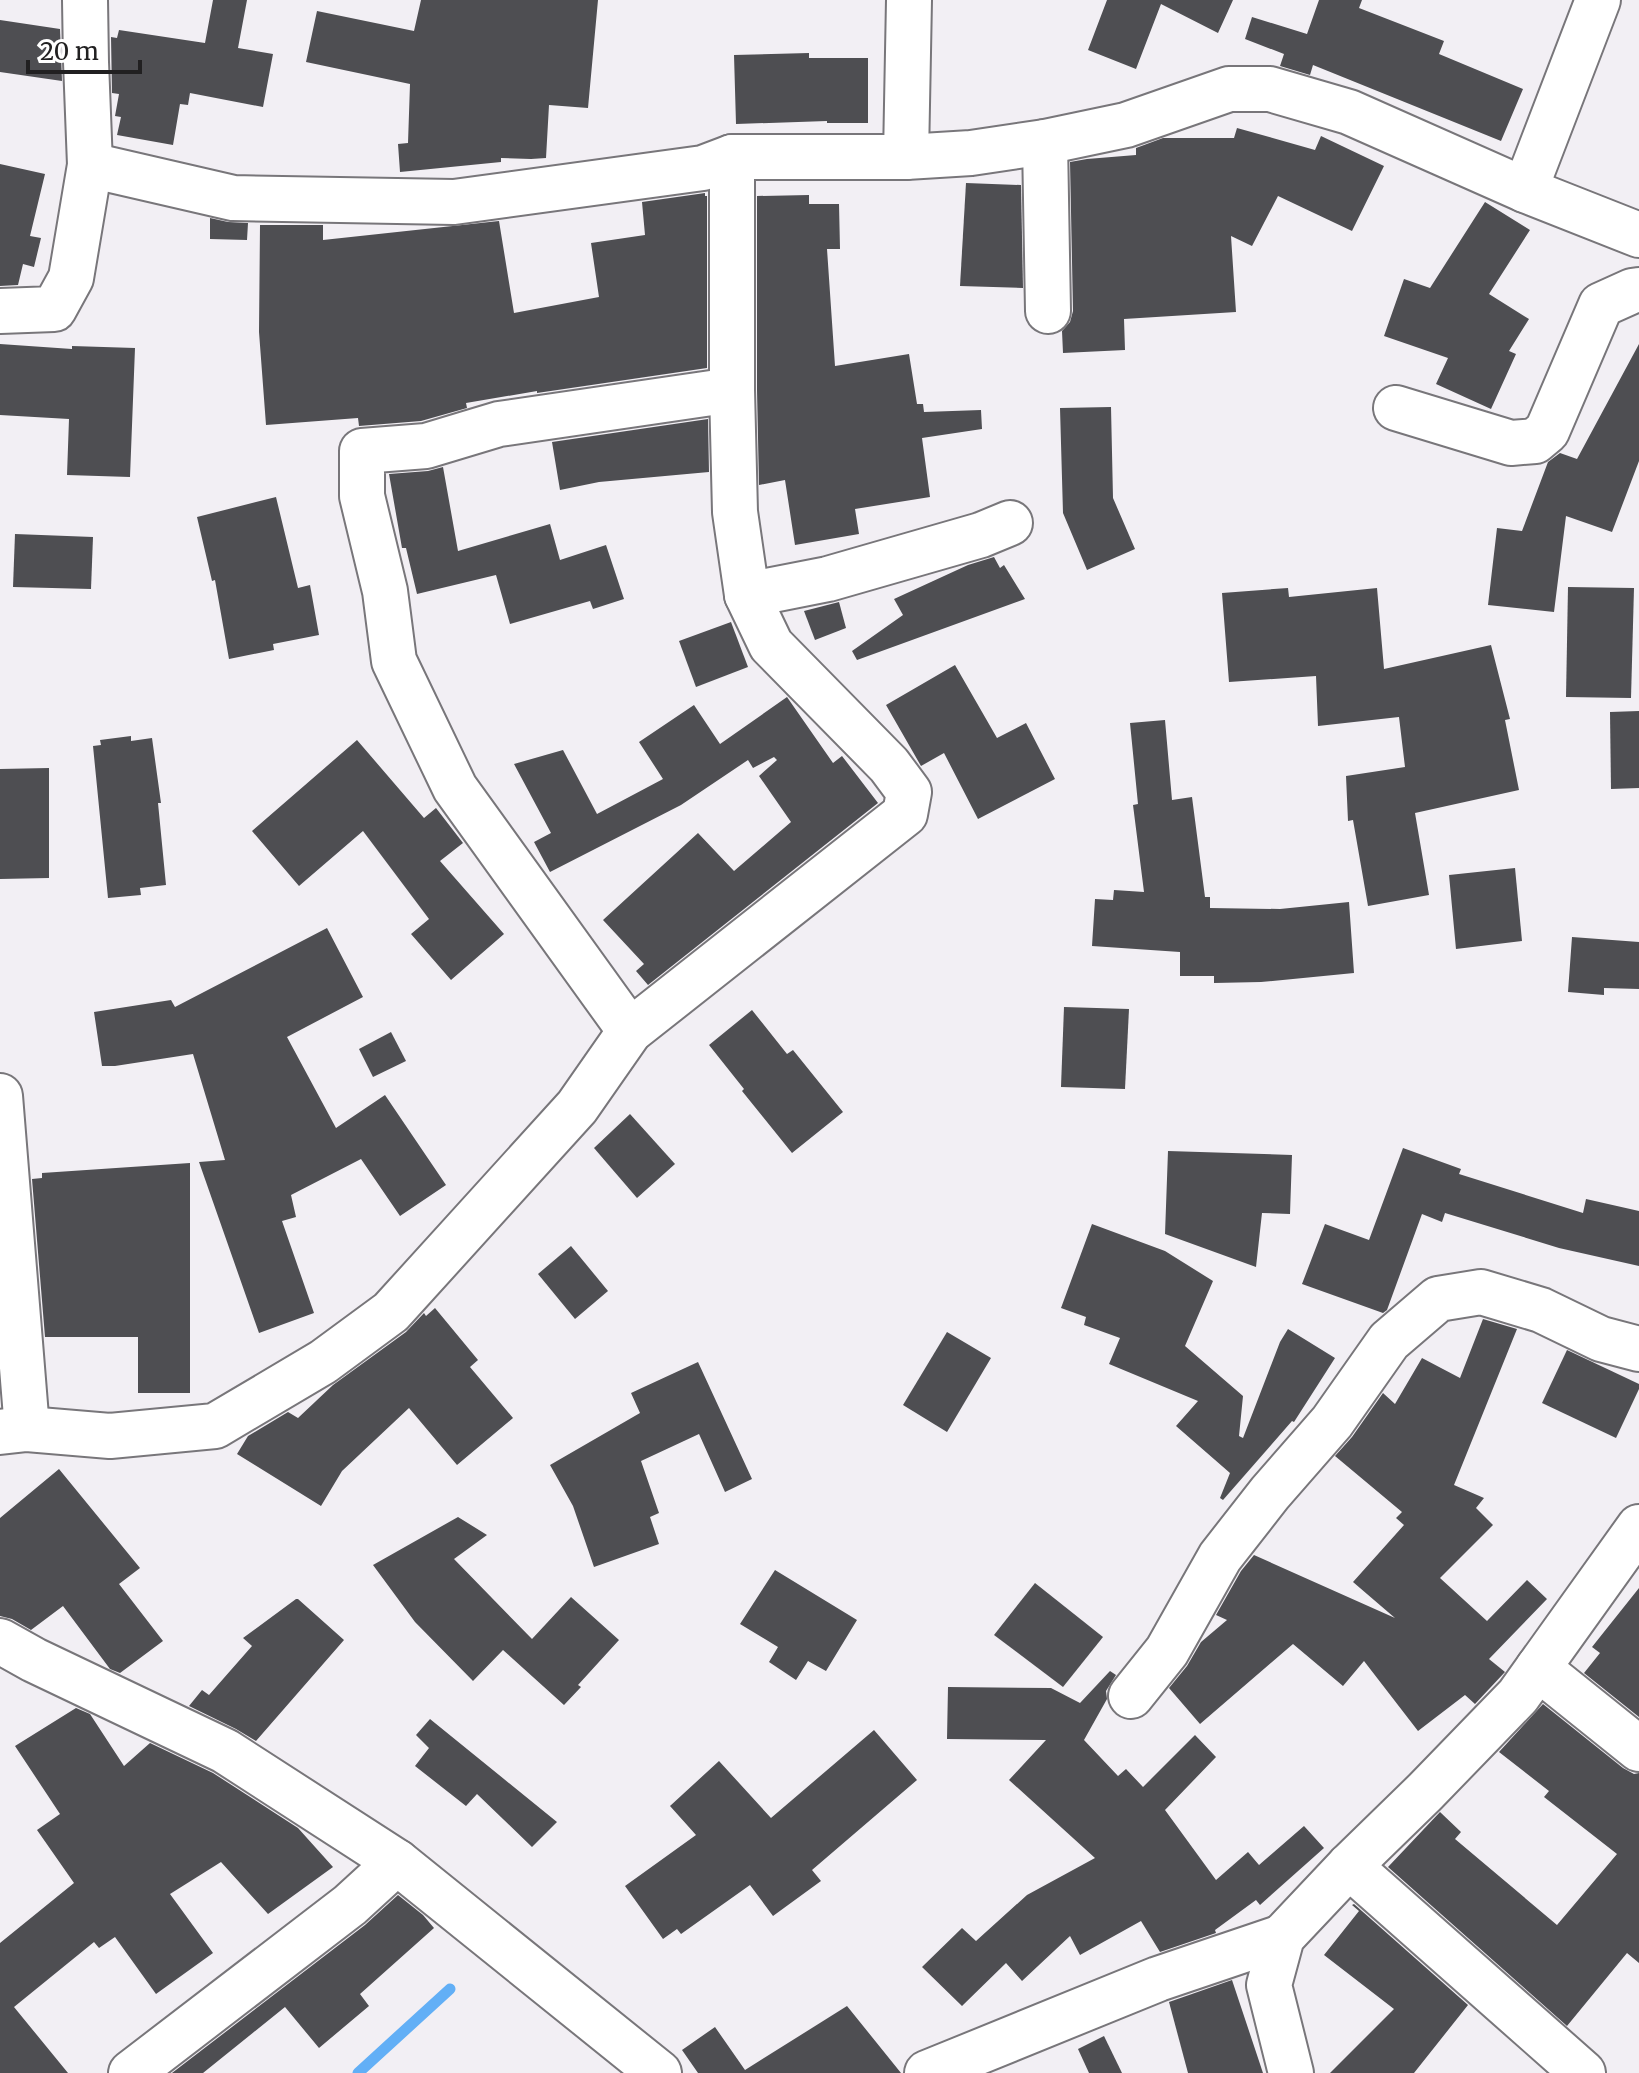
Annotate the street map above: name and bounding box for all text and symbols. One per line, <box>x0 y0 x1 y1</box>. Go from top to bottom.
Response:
scale bar <box>28 24 140 74</box>
text: 20 m <box>40 36 99 67</box>

